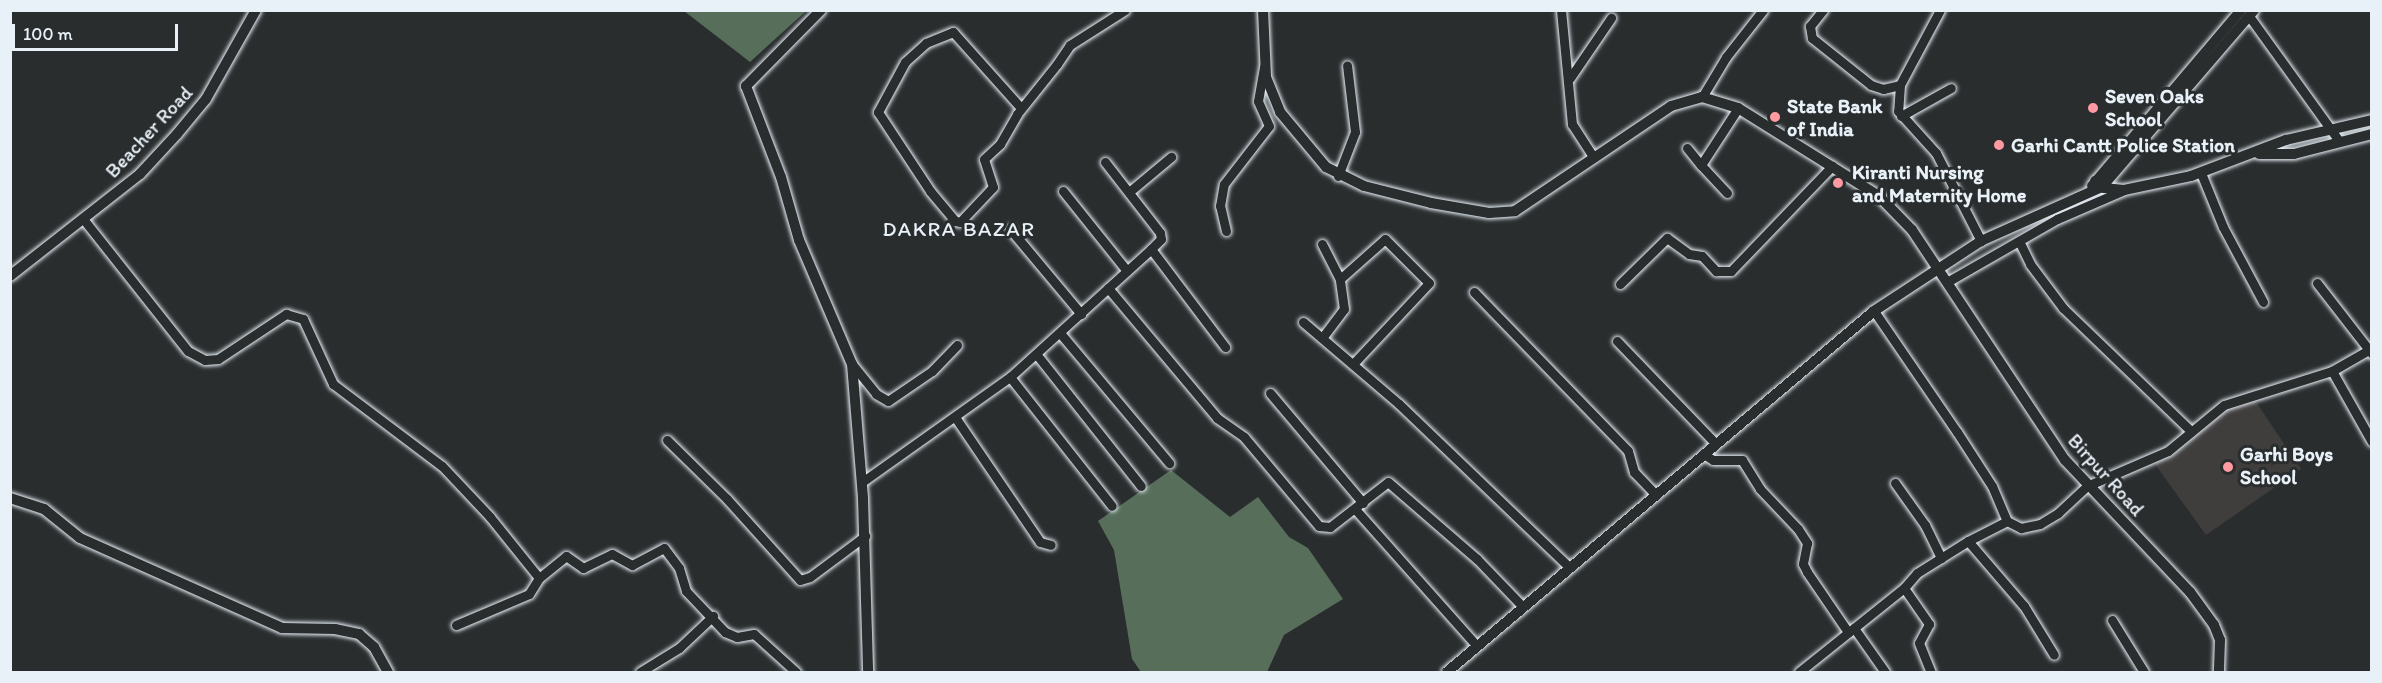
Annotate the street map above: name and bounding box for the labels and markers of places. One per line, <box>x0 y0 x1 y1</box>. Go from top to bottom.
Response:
place label: Seven Oaks School <box>2105 84 2204 131</box>
place label: State Bank of India <box>1787 94 1882 141</box>
marker: Seven Oaks School <box>2086 101 2100 115</box>
marker: State Bank of India <box>1768 110 1782 124</box>
place label: Garhi Cantt Police Station <box>2011 133 2235 157</box>
marker: Garhi Cantt Police Station <box>1992 138 2006 152</box>
place label: Kiranti Nursing and Maternity Home <box>1852 160 2028 207</box>
marker: Kiranti Nursing and Maternity Home <box>1829 174 1847 192</box>
place label: Garhi Boys School <box>2240 443 2333 490</box>
marker: Garhi Boys School <box>2221 460 2235 474</box>

